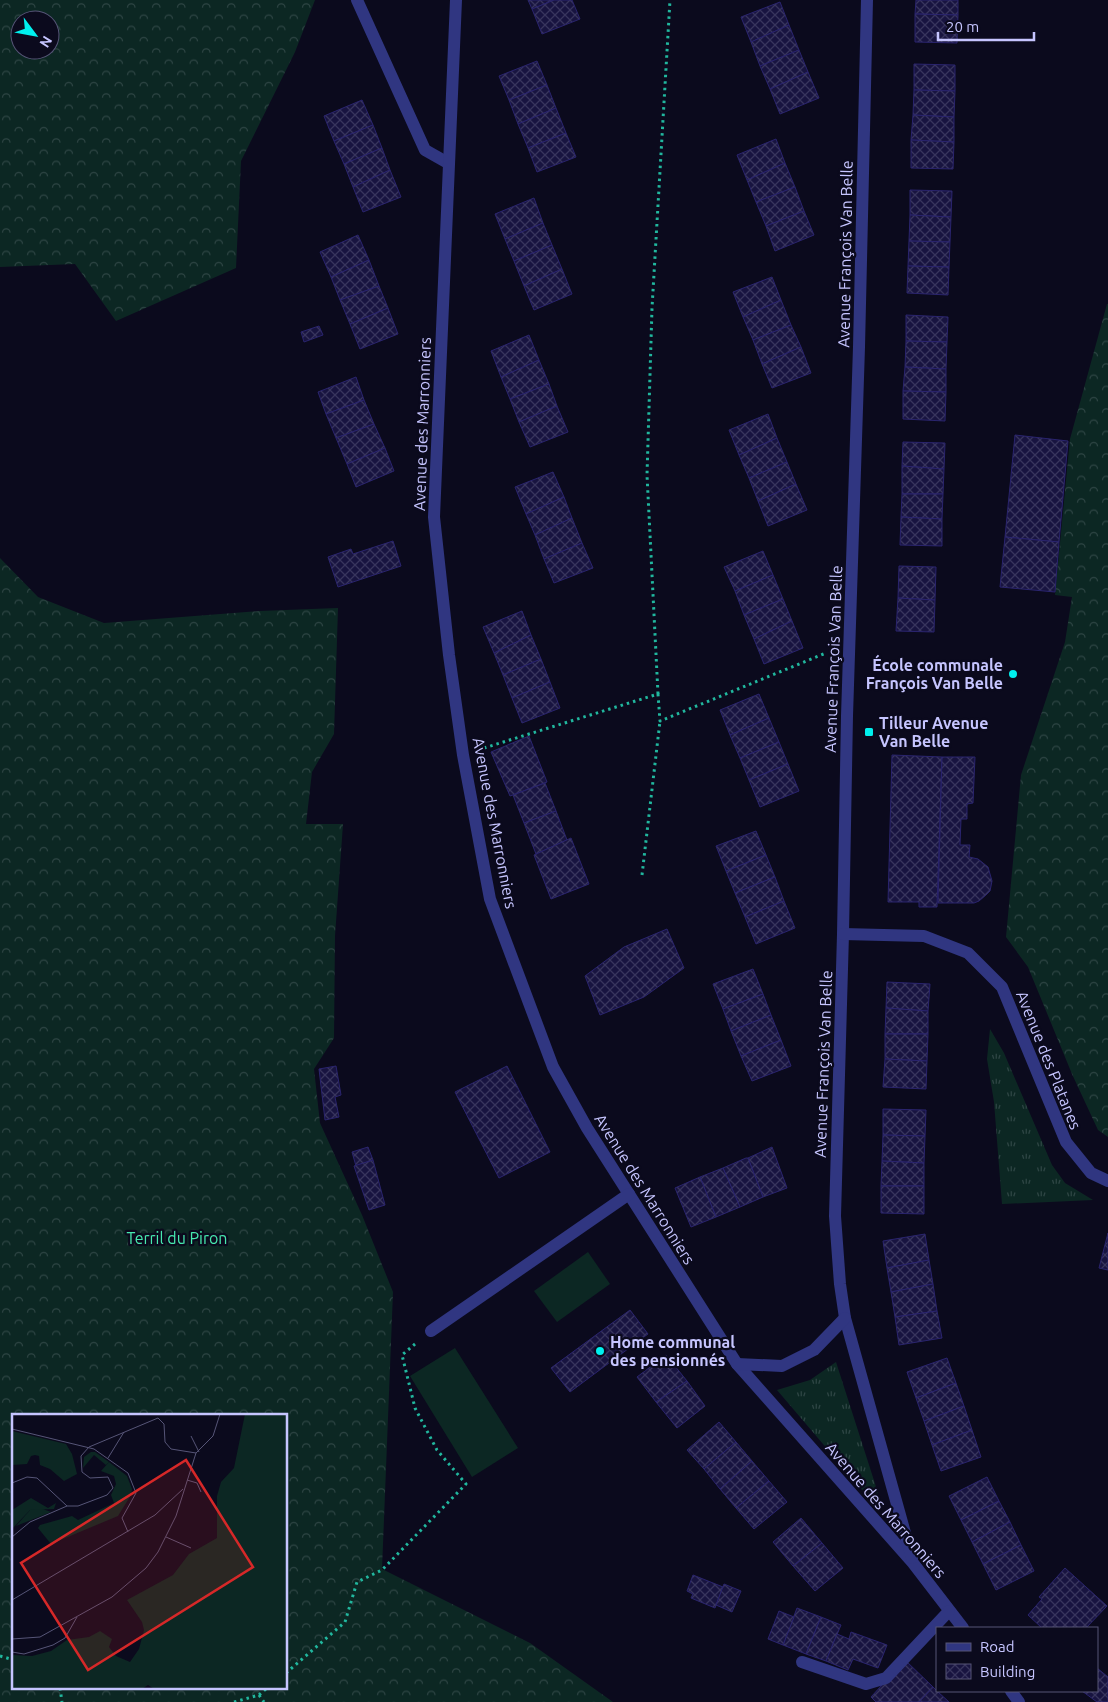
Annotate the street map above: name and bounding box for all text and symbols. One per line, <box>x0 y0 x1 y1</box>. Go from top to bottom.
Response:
north arrow <box>10 10 60 60</box>
scale bar <box>938 10 1034 42</box>
text: 20 m <box>946 18 979 35</box>
text: N <box>36 33 56 51</box>
street label: Avenue François Van Belle <box>834 160 856 348</box>
street label: Avenue des Marronniers <box>410 337 434 511</box>
street label: Avenue François Van Belle <box>821 565 845 753</box>
place label: École communale François Van Belle <box>866 654 1003 693</box>
marker: École communale François Van Belle <box>1007 668 1019 680</box>
place label: Tilleur Avenue Van Belle <box>879 714 988 750</box>
marker: Tilleur Avenue Van Belle <box>863 726 875 738</box>
street label: Avenue des Marronniers <box>470 736 520 910</box>
street label: Avenue François Van Belle <box>811 970 835 1158</box>
street label: Avenue des Platanes <box>1013 988 1085 1132</box>
street label: Avenue des Marronniers <box>591 1110 699 1268</box>
park label: Terril du Piron <box>127 1229 228 1247</box>
place label: Home communal des pensionnés <box>610 1333 735 1369</box>
marker: Home communal des pensionnés <box>594 1345 606 1357</box>
inset map <box>12 1414 288 1690</box>
street label: Avenue des Marronniers <box>822 1438 950 1582</box>
legend <box>936 1627 1098 1692</box>
text: Road <box>980 1638 1015 1655</box>
text: Building <box>980 1663 1035 1680</box>

